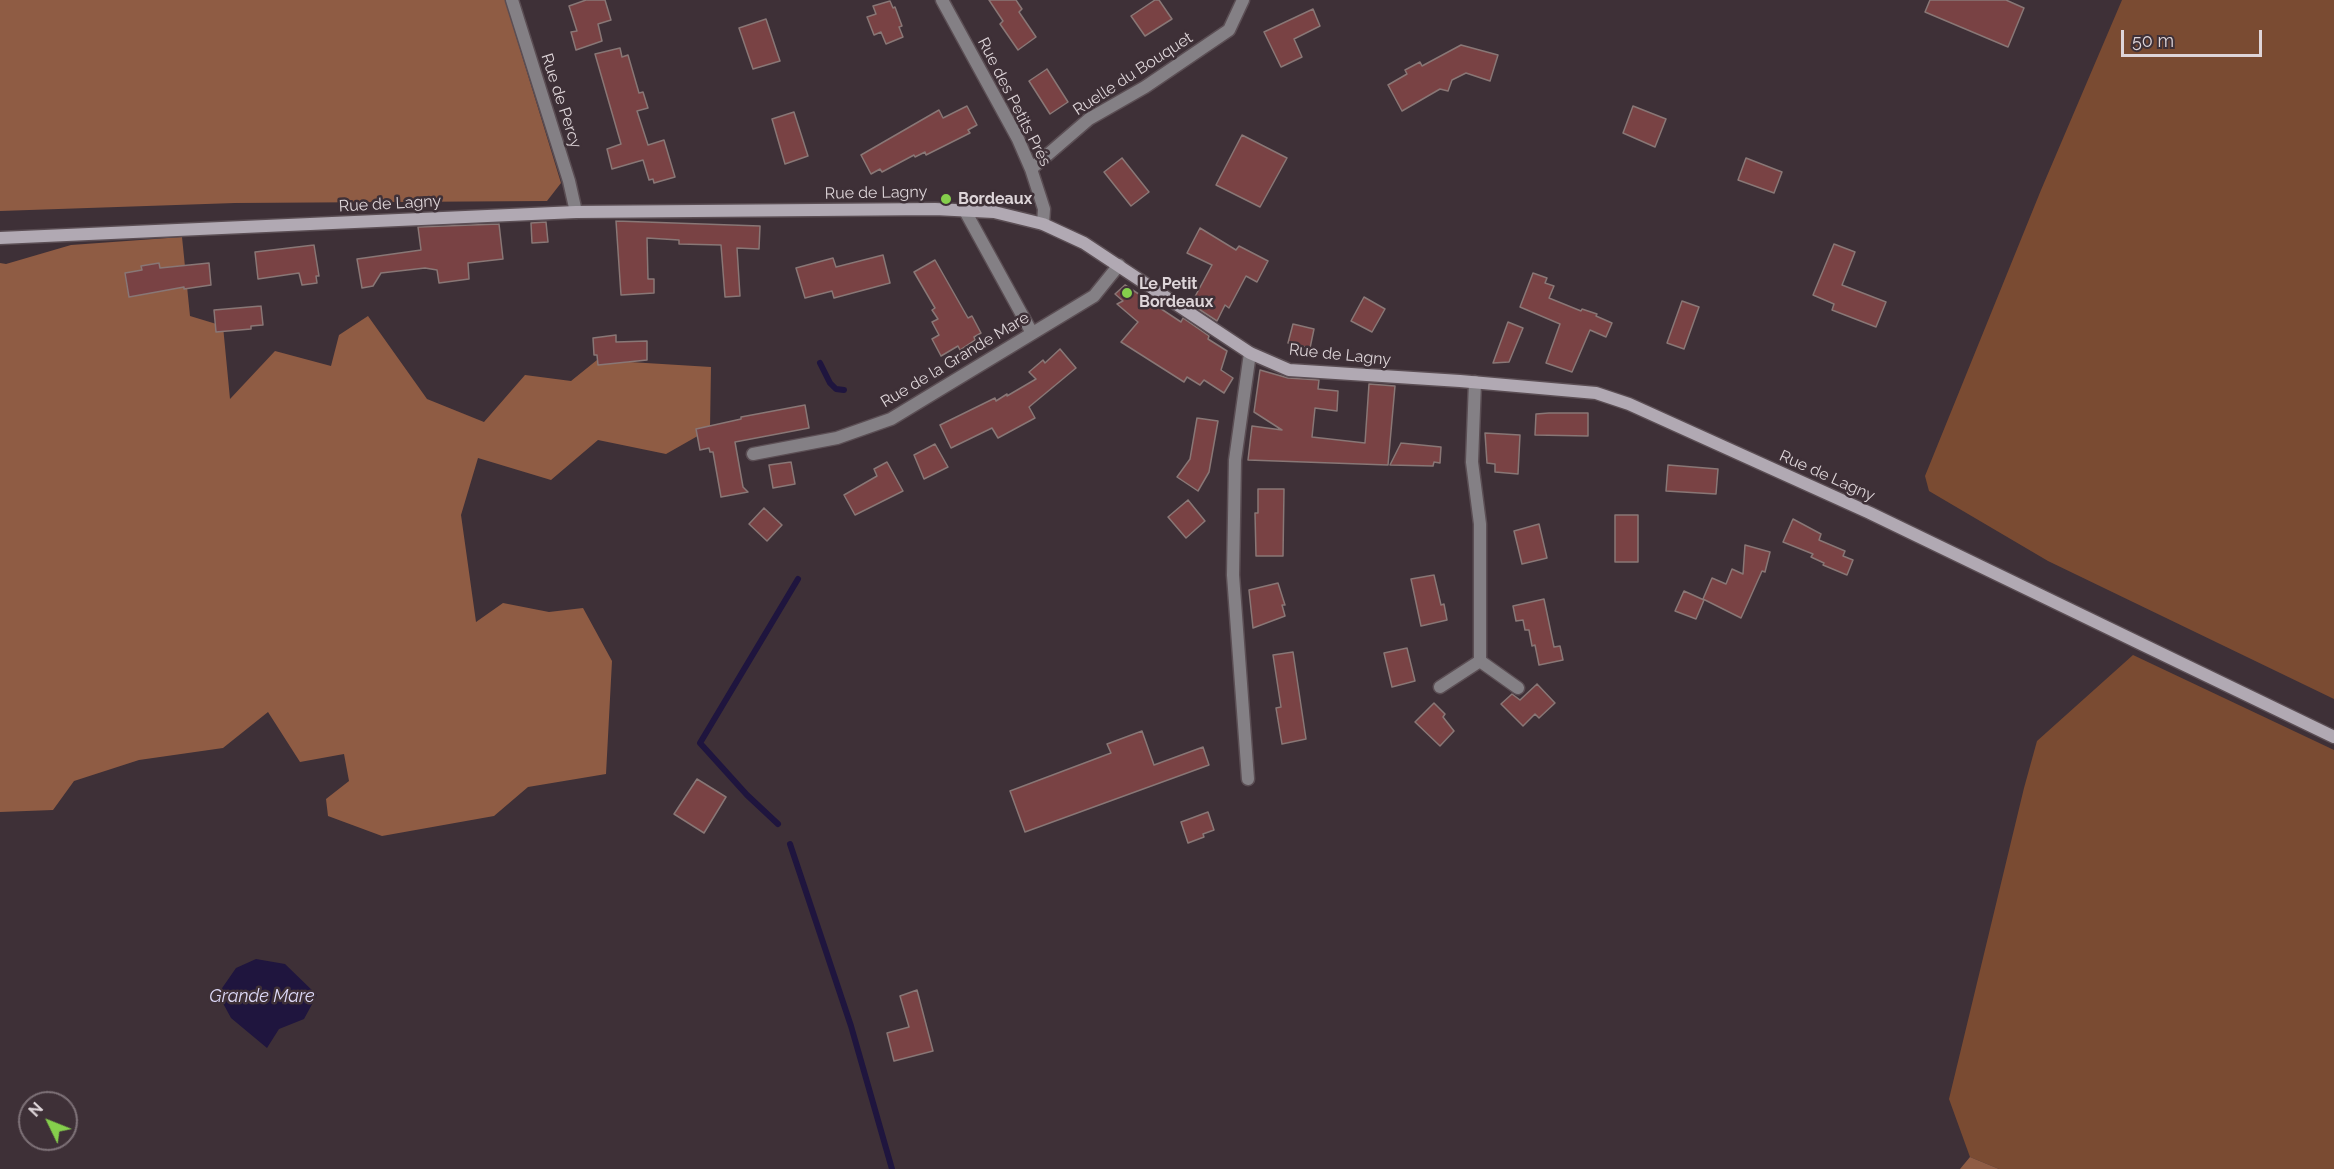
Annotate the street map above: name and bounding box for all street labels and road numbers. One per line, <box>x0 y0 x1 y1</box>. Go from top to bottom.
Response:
street label: Ruelle du Bouquet <box>1070 28 1196 120</box>
street label: Rue des Petits Prés <box>973 34 1055 170</box>
street label: Rue de Percy <box>537 51 585 151</box>
street label: Rue de Lagny <box>825 183 927 203</box>
street label: Rue de Lagny <box>338 192 442 216</box>
street label: Rue de la Grande Mare <box>877 308 1033 412</box>
street label: Rue de Lagny <box>1288 340 1392 370</box>
street label: Rue de Lagny <box>1776 446 1878 506</box>

